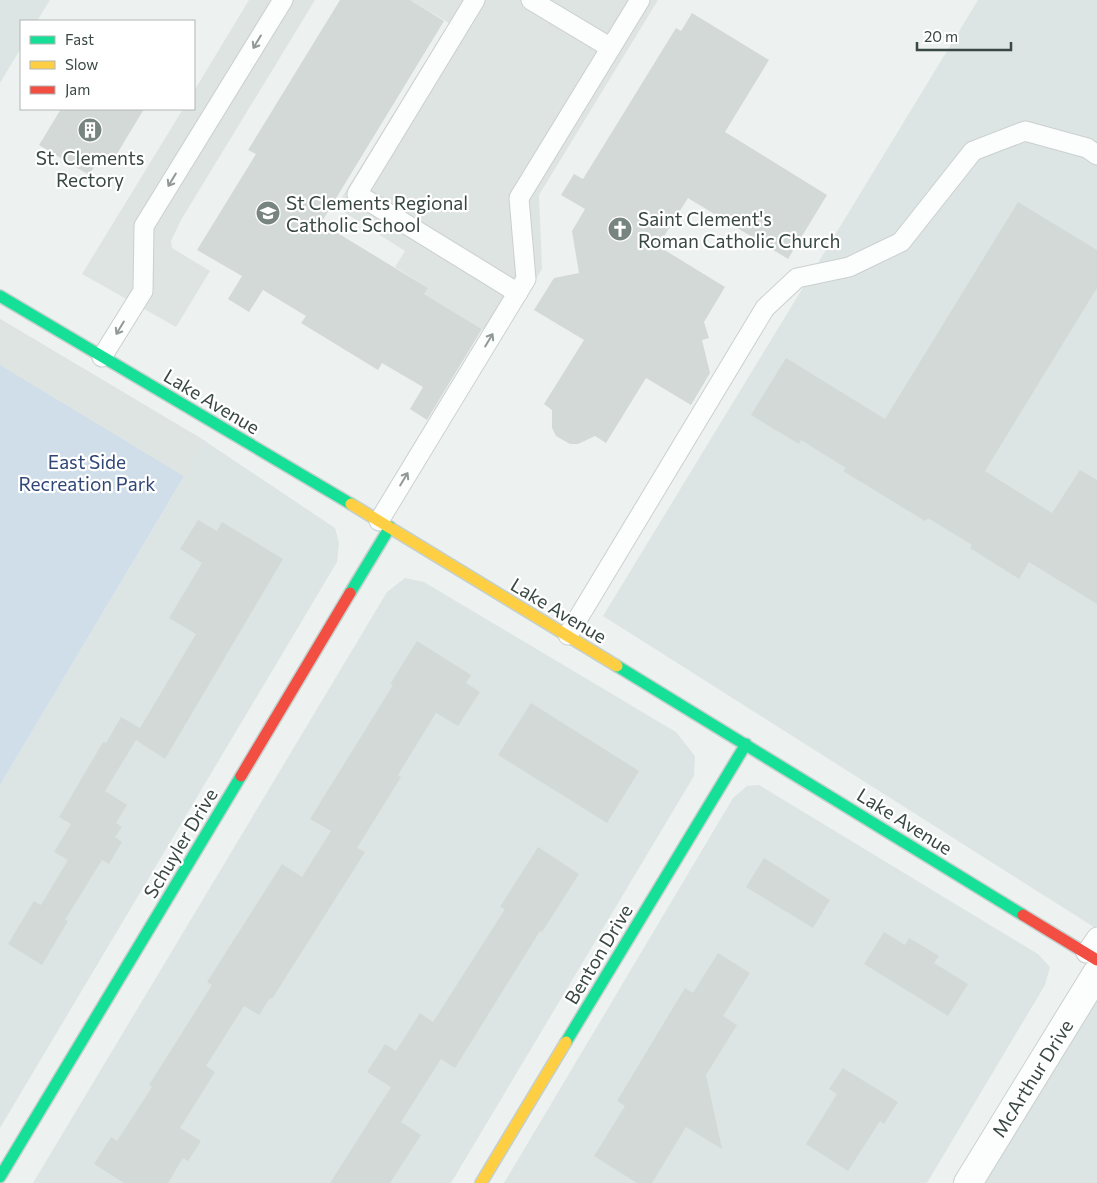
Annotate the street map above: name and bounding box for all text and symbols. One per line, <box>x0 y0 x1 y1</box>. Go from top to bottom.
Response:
legend <box>20 20 195 110</box>
scale bar <box>917 20 1011 52</box>
text: 20 m <box>924 27 958 45</box>
text: Fast <box>65 30 94 48</box>
one-way arrow <box>252 34 262 48</box>
text: Slow <box>65 55 98 73</box>
text: Jam <box>65 80 90 98</box>
building icon: St. Clements Rectory <box>77 117 103 143</box>
place label: St. Clements Rectory <box>36 146 144 191</box>
one-way arrow <box>167 173 177 187</box>
place label: St Clements Regional Catholic School <box>286 191 468 236</box>
school or university icon: St Clements Regional Catholic School <box>255 200 281 226</box>
place label: Saint Clement's Roman Catholic Church <box>638 207 840 252</box>
church icon: Saint Clement's Roman Catholic Church <box>607 216 633 242</box>
one-way arrow <box>114 321 124 335</box>
one-way arrow <box>484 334 494 348</box>
street label: Lake Avenue <box>160 363 264 439</box>
park label: East Side Recreation Park <box>18 450 156 495</box>
one-way arrow <box>400 473 410 487</box>
street label: Lake Avenue <box>507 572 611 648</box>
street label: Lake Avenue <box>853 783 957 859</box>
street label: Schuyler Drive <box>138 784 222 902</box>
street label: Benton Drive <box>559 900 637 1008</box>
street label: McArthur Drive <box>987 1015 1077 1141</box>

